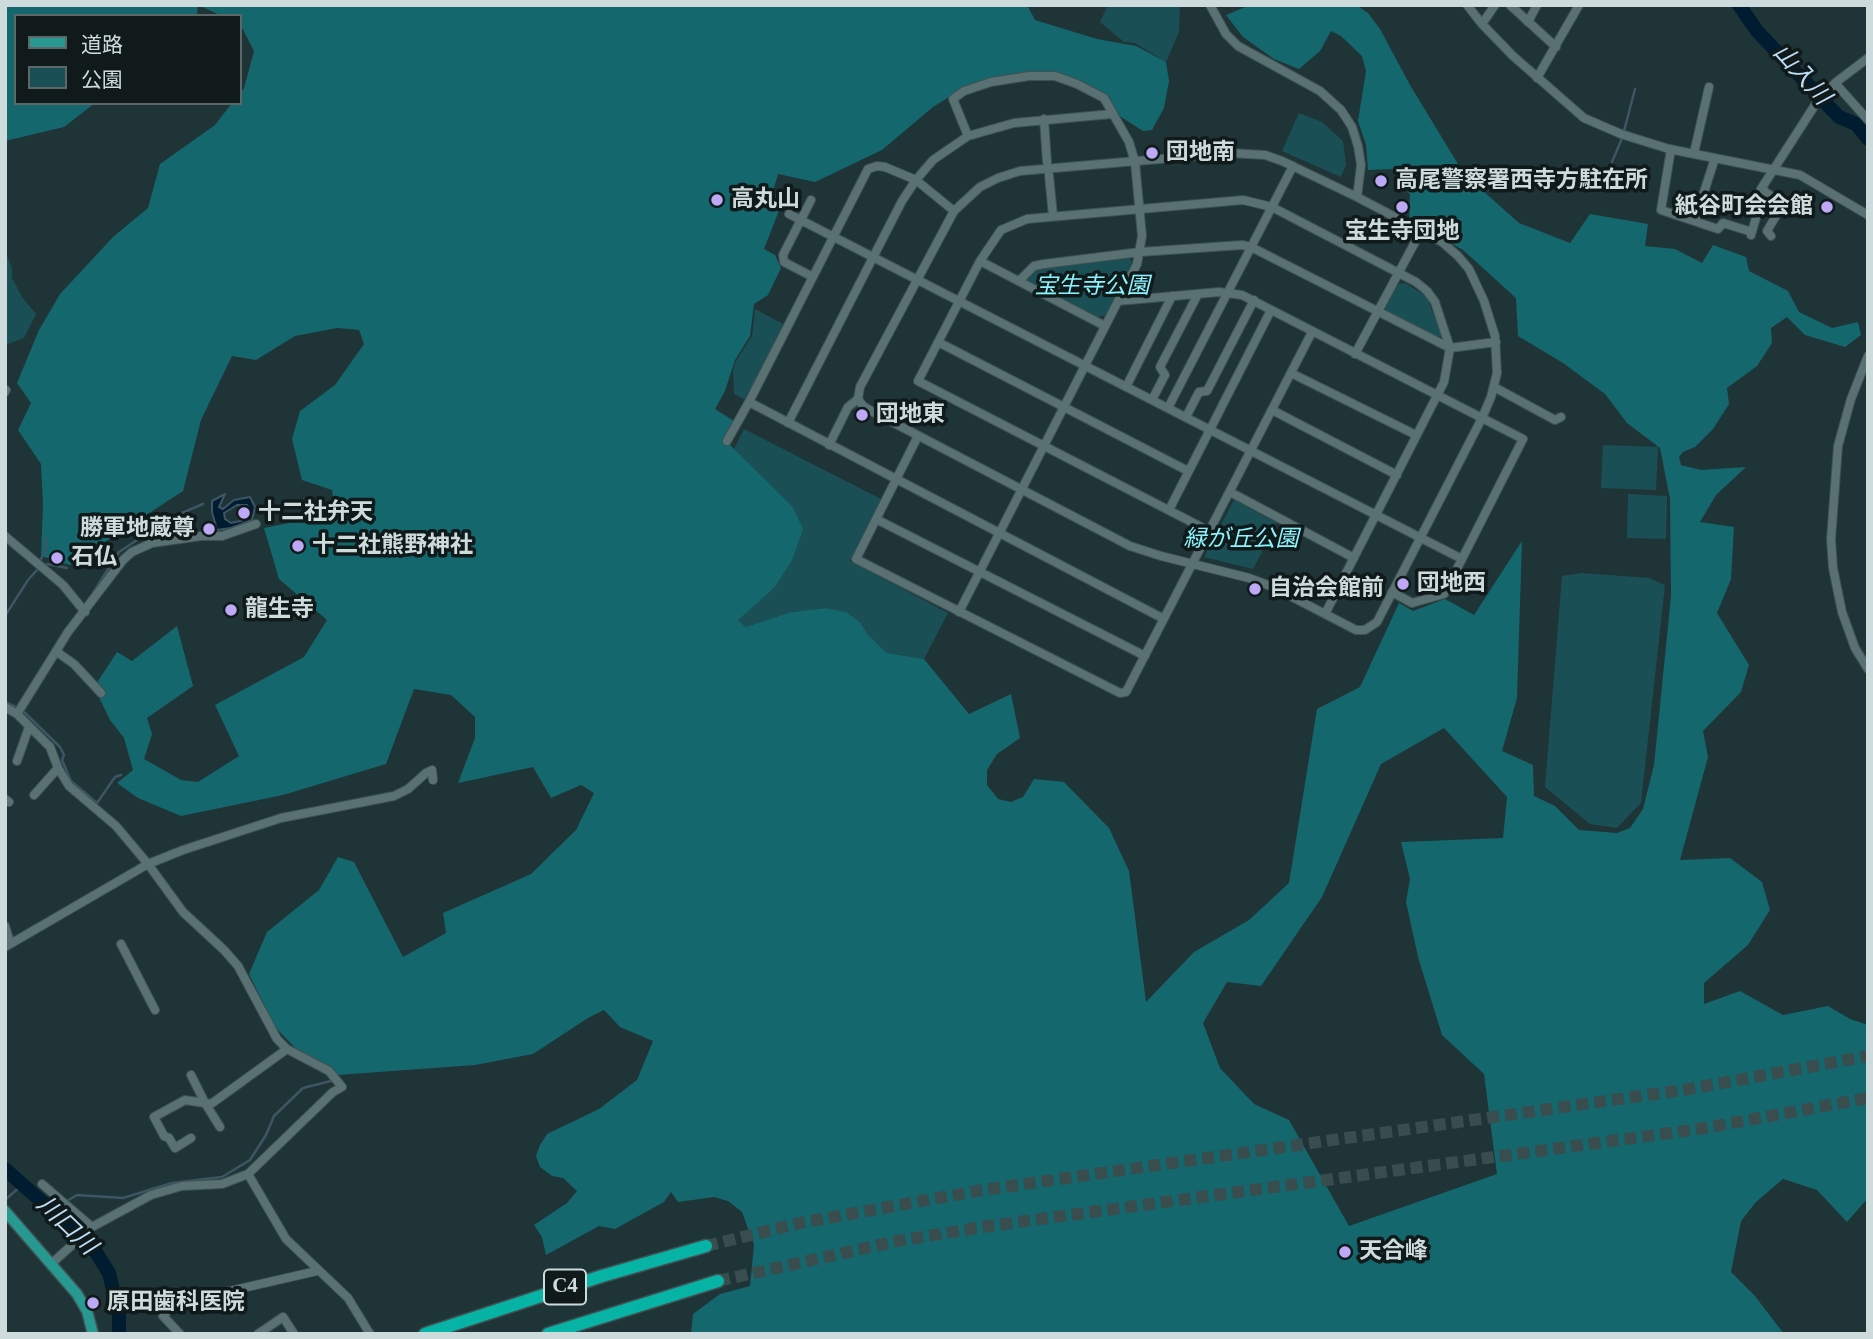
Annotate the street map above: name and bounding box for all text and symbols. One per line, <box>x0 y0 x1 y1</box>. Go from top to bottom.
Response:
legend <box>14 14 242 105</box>
text: 道路 <box>81 33 123 57</box>
water label: 山入川 <box>1766 39 1836 111</box>
text: 公園 <box>81 68 123 92</box>
place label: 団地南 <box>1166 139 1235 167</box>
marker: 団地南 <box>1144 145 1160 161</box>
place label: 高尾警察署西寺方駐在所 <box>1395 167 1648 195</box>
marker: 高尾警察署西寺方駐在所 <box>1373 173 1389 189</box>
place label: 高丸山 <box>731 186 800 214</box>
marker: 高丸山 <box>709 192 725 208</box>
place label: 紙谷町会会館 <box>1675 193 1813 221</box>
marker: 宝生寺団地 <box>1394 199 1410 215</box>
marker: 紙谷町会会館 <box>1819 199 1835 215</box>
place label: 宝生寺団地 <box>1345 218 1459 246</box>
park label: 宝生寺公園 <box>1035 273 1149 301</box>
place label: 団地東 <box>876 401 945 429</box>
marker: 団地東 <box>854 407 870 423</box>
place label: 十二社弁天 <box>258 499 373 527</box>
marker: 十二社弁天 <box>236 505 252 521</box>
place label: 勝軍地蔵尊 <box>80 515 195 543</box>
marker: 勝軍地蔵尊 <box>201 521 217 537</box>
park label: 緑が丘公園 <box>1184 526 1298 554</box>
place label: 十二社熊野神社 <box>312 532 473 560</box>
marker: 十二社熊野神社 <box>290 538 306 554</box>
place label: 石仏 <box>71 544 117 572</box>
marker: 石仏 <box>49 550 65 566</box>
place label: 団地西 <box>1417 570 1486 598</box>
place label: 自治会館前 <box>1269 575 1384 603</box>
marker: 団地西 <box>1395 576 1411 592</box>
marker: 自治会館前 <box>1247 581 1263 597</box>
place label: 龍生寺 <box>245 596 314 624</box>
marker: 龍生寺 <box>223 602 239 618</box>
water label: 川口川 <box>30 1191 102 1261</box>
place label: 天合峰 <box>1359 1238 1428 1266</box>
marker: 天合峰 <box>1337 1244 1353 1260</box>
road number: C4 <box>544 1270 586 1304</box>
place label: 原田歯科医院 <box>107 1289 245 1317</box>
marker: 原田歯科医院 <box>85 1295 101 1311</box>

